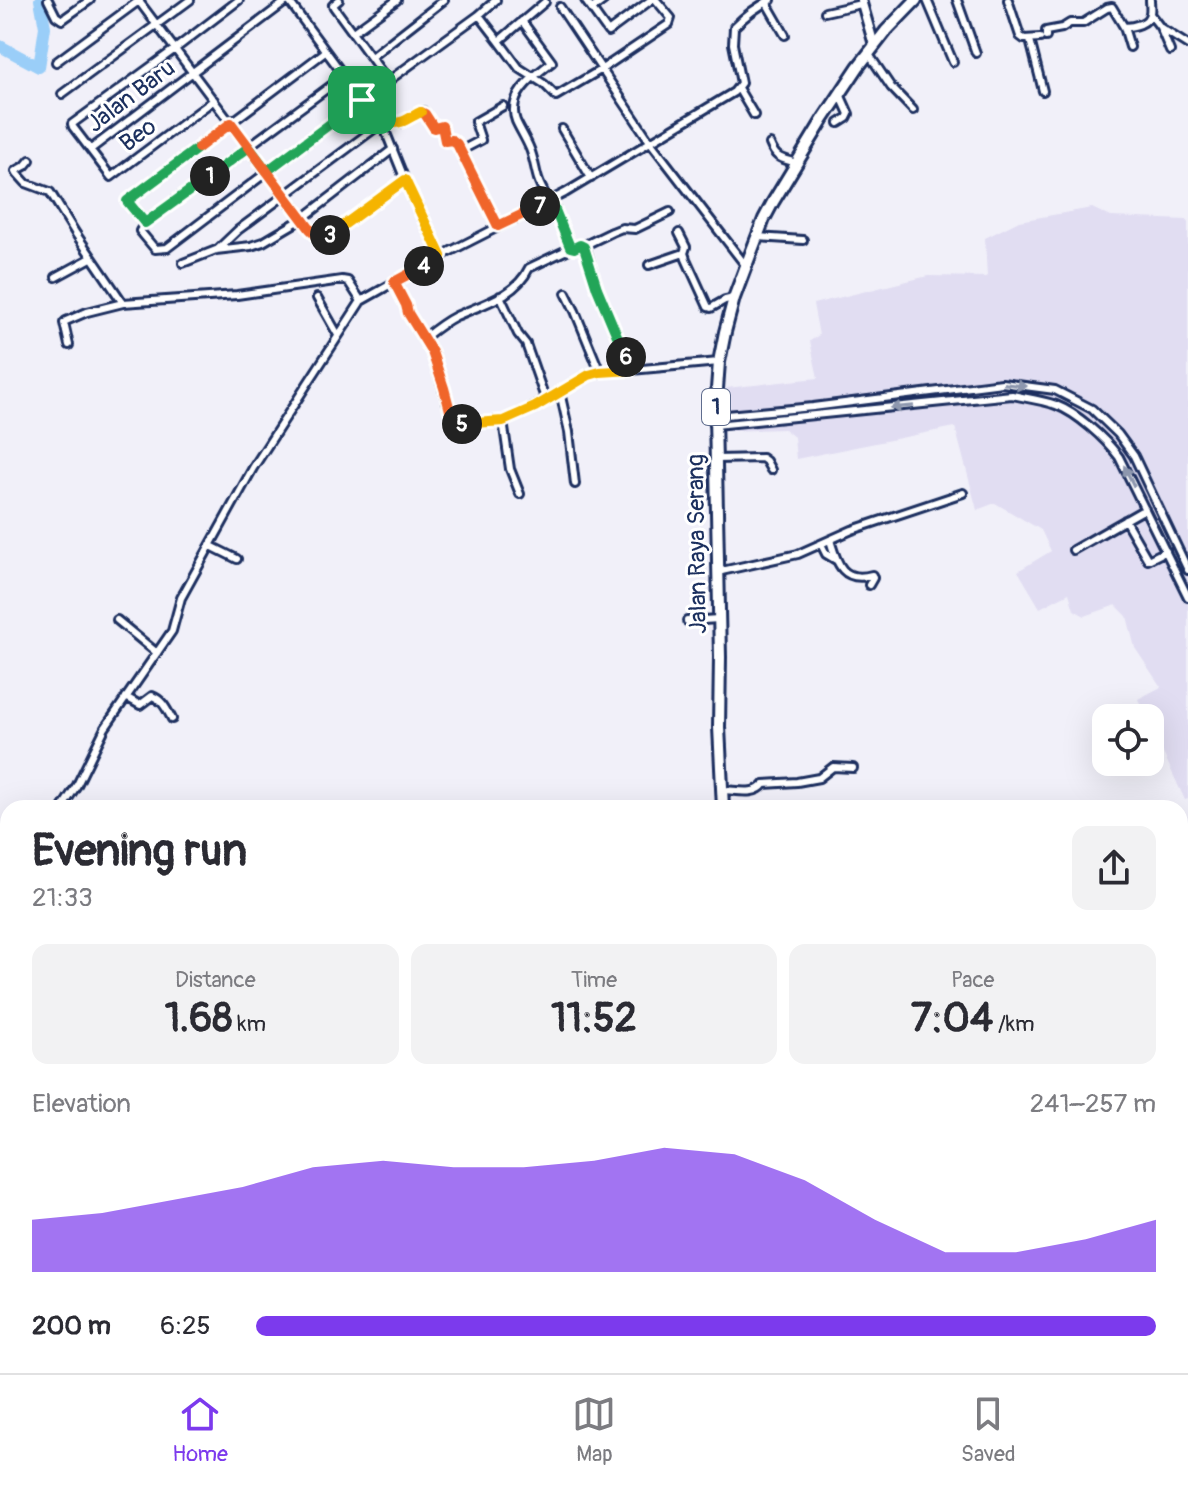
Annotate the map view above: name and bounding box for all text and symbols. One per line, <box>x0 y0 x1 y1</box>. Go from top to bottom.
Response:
street label: Jalan Baru <box>81 53 181 139</box>
pin <box>328 66 396 134</box>
icon: arrive <box>340 78 384 122</box>
street label: Beo <box>114 112 162 158</box>
pin: 1 <box>190 156 230 196</box>
text: 1 <box>206 162 214 190</box>
pin: 7 <box>520 186 560 226</box>
text: 7 <box>534 192 546 220</box>
pin: 3 <box>310 215 350 255</box>
text: 3 <box>324 221 336 249</box>
pin: 4 <box>404 246 444 286</box>
text: 4 <box>418 252 430 280</box>
pin: 6 <box>606 337 646 377</box>
text: 6 <box>620 343 632 371</box>
one-way arrow <box>1003 379 1028 392</box>
road number: 1 <box>702 389 730 425</box>
one-way arrow <box>889 401 914 414</box>
pin: 5 <box>442 404 482 444</box>
text: 5 <box>456 410 468 438</box>
street label: Jalan Raya Serang <box>681 454 713 634</box>
one-way arrow <box>1122 465 1136 488</box>
map controls <box>1092 704 1164 776</box>
button: locate <box>1092 704 1164 776</box>
text: Evening run <box>32 824 247 879</box>
button: share <box>1072 826 1156 910</box>
text: 21:33 <box>32 882 93 914</box>
text: Distance <box>175 966 256 994</box>
text: Time <box>571 966 617 994</box>
text: Pace <box>951 966 994 994</box>
text: 1.68 <box>165 994 233 1043</box>
text: 11:52 <box>551 994 637 1043</box>
text: 7:04 <box>911 994 993 1043</box>
text: km <box>233 1010 266 1038</box>
text: /km <box>993 1010 1035 1038</box>
text: Elevation <box>32 1088 131 1120</box>
text: 241–257 m <box>1030 1088 1156 1120</box>
text: 200 m <box>32 1310 111 1342</box>
text: 6:25 <box>160 1310 211 1342</box>
tab: Home <box>172 1392 228 1468</box>
tab: Map <box>572 1392 616 1468</box>
tab: Saved <box>961 1392 1016 1468</box>

